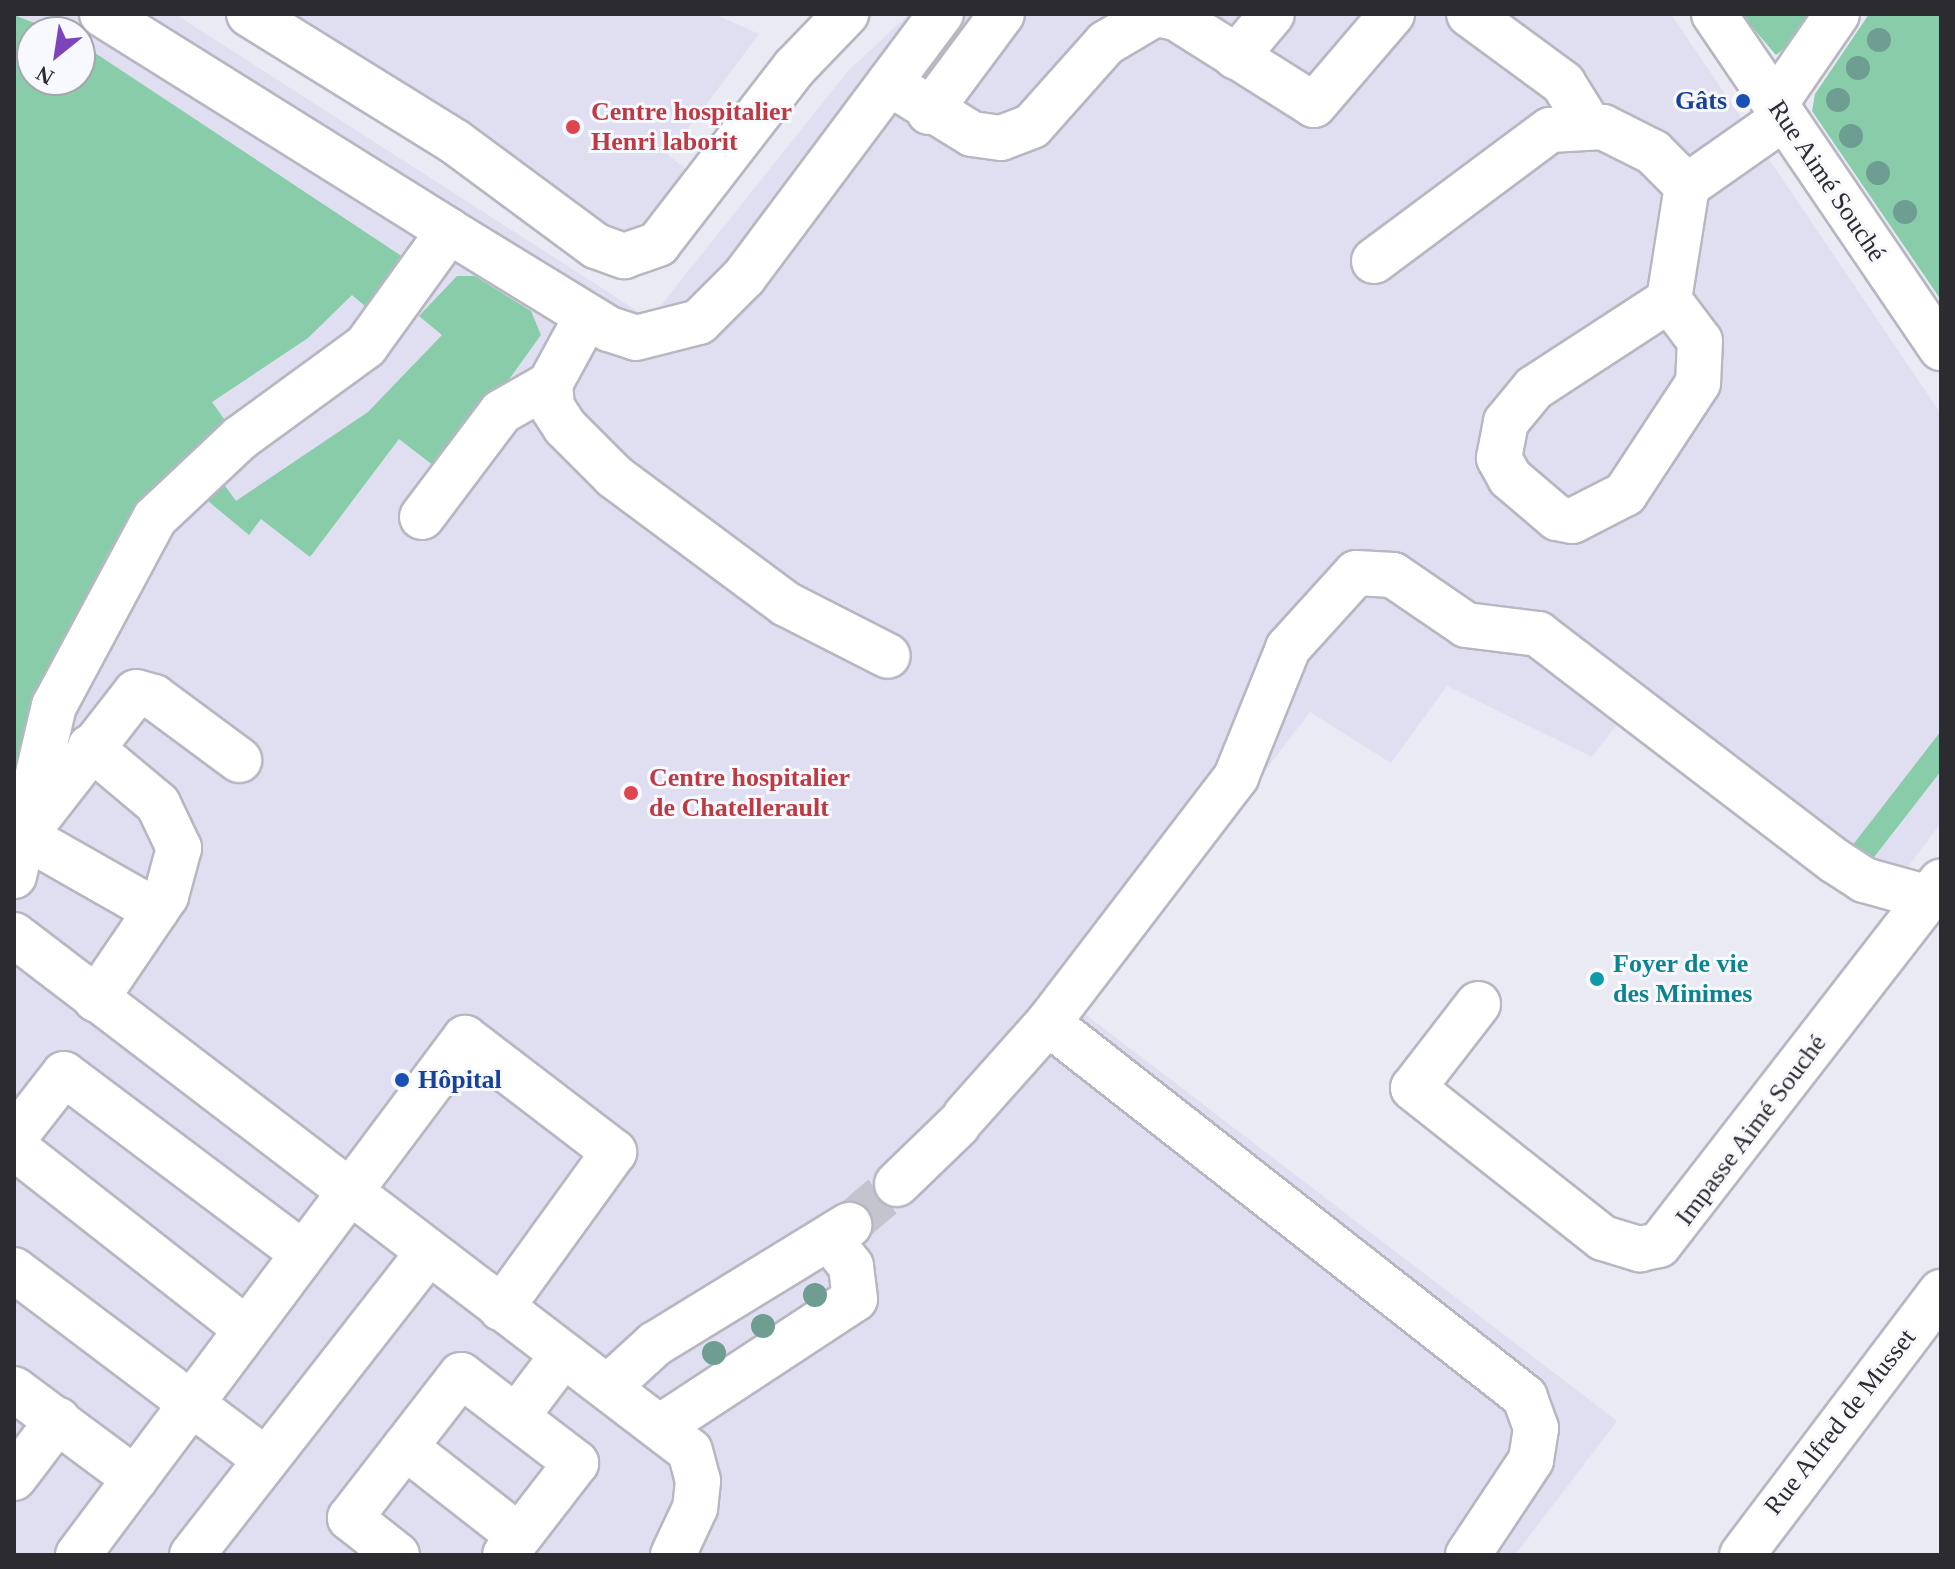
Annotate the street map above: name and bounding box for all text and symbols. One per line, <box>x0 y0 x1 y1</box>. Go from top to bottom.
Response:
north arrow <box>16 16 96 96</box>
text: N <box>32 61 58 90</box>
place label: Gâts <box>1675 85 1727 117</box>
marker: Gâts <box>1734 92 1752 110</box>
street label: Rue Aimé Souché <box>1761 94 1893 268</box>
place label: Centre hospitalier Henri laborit <box>591 96 792 158</box>
marker: Centre hospitalier Henri laborit <box>562 116 584 138</box>
place label: Centre hospitalier de Chatellerault <box>649 762 850 824</box>
marker: Centre hospitalier de Chatellerault <box>620 782 642 804</box>
place label: Foyer de vie des Minimes <box>1613 948 1752 1010</box>
marker: Foyer de vie des Minimes <box>1588 970 1606 988</box>
street label: Impasse Aimé Souché <box>1669 1028 1833 1232</box>
place label: Hôpital <box>418 1064 502 1096</box>
marker: Hôpital <box>393 1071 411 1089</box>
street label: Rue Alfred de Musset <box>1757 1322 1923 1522</box>

